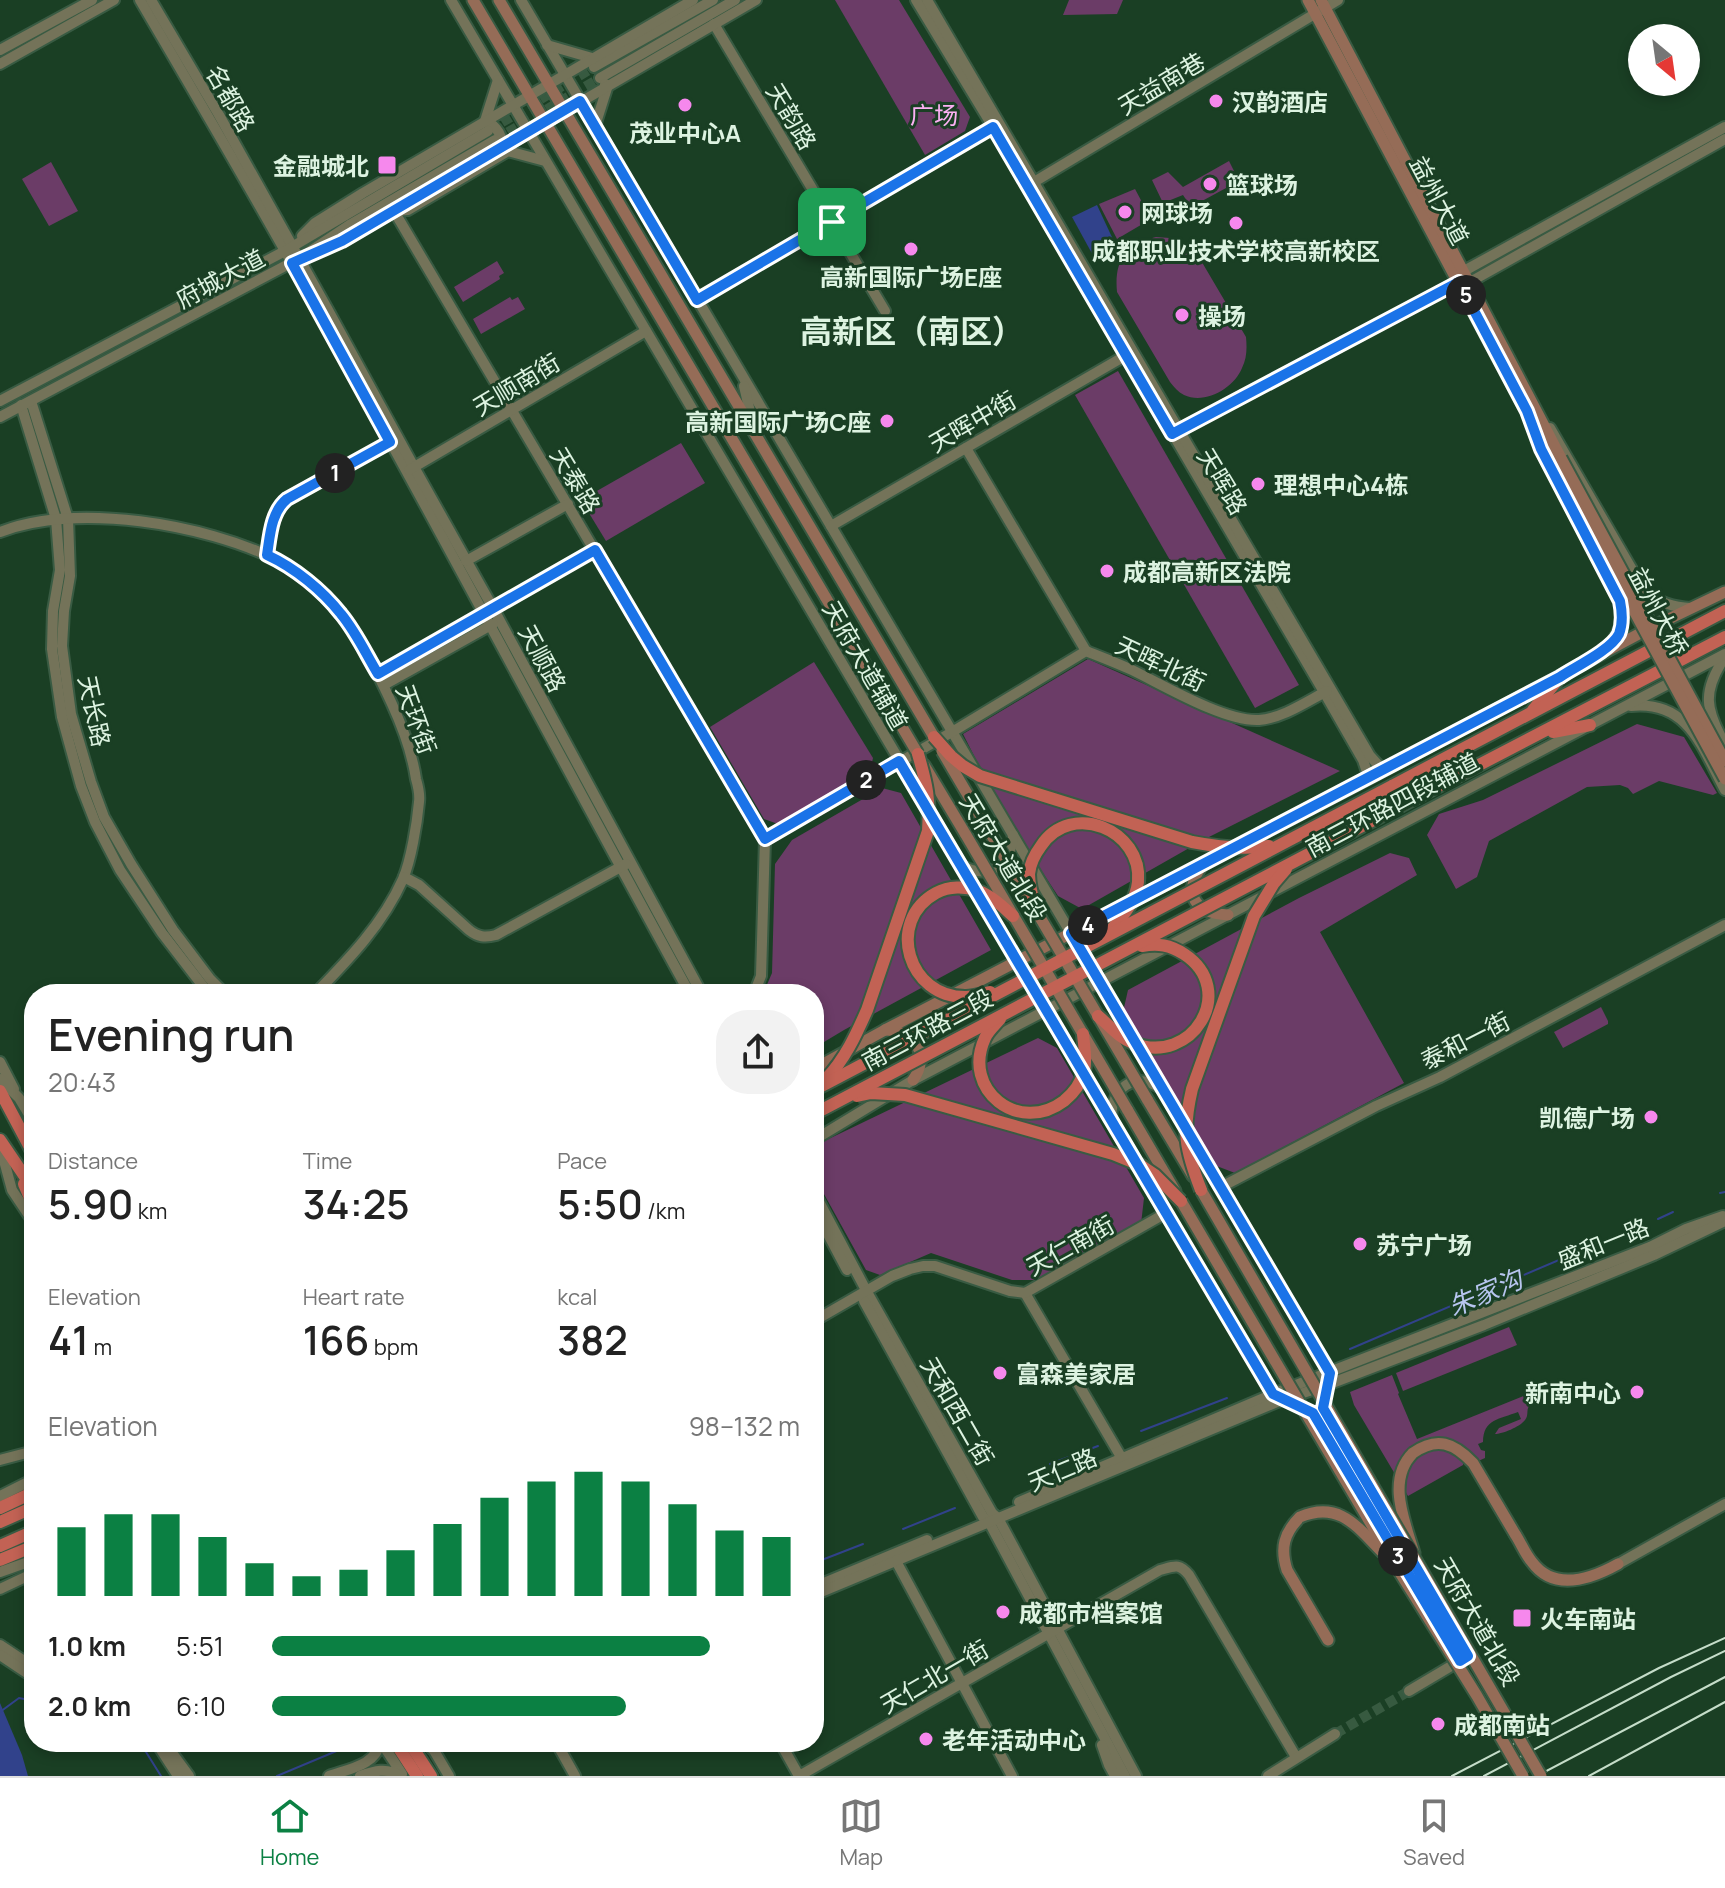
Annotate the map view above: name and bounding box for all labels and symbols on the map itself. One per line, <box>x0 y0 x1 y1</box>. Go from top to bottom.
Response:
north arrow <box>1628 24 1700 96</box>
street label: 天益南巷 <box>1111 44 1211 122</box>
street label: 名都路 <box>199 59 263 137</box>
street label: 天韵路 <box>759 77 825 155</box>
place label: 汉韵酒店 <box>1232 85 1328 118</box>
marker: 汉韵酒店 <box>1207 92 1225 110</box>
marker: 茂业中心A <box>676 96 694 114</box>
park label: 广场 <box>910 98 958 131</box>
place label: 茂业中心A <box>629 116 741 149</box>
place label: 金融城北 <box>273 149 369 182</box>
street label: 益州大道 <box>1403 150 1477 250</box>
marker: 金融城北 <box>376 154 398 176</box>
place label: 篮球场 <box>1226 168 1298 201</box>
marker: 篮球场 <box>1201 175 1219 193</box>
pin <box>798 188 866 256</box>
place label: 网球场 <box>1141 196 1213 229</box>
marker: 网球场 <box>1116 203 1134 221</box>
marker: 成都职业技术学校高新校区 <box>1227 214 1245 232</box>
place label: 成都职业技术学校高新校区 <box>1092 234 1380 267</box>
marker: 高新国际广场E座 <box>902 240 920 258</box>
street label: 府城大道 <box>170 241 270 315</box>
place label: 高新国际广场E座 <box>820 260 1002 293</box>
pin: 5 <box>1446 275 1486 315</box>
place label: 操场 <box>1198 299 1246 332</box>
marker: 操场 <box>1173 306 1191 324</box>
district label: 高新区（南区） <box>800 309 1024 353</box>
street label: 天顺南街 <box>466 345 566 423</box>
street label: 天晖中街 <box>922 383 1022 459</box>
place label: 高新国际广场C座 <box>685 405 871 438</box>
marker: 高新国际广场C座 <box>878 412 896 430</box>
street label: 天泰路 <box>543 441 609 519</box>
street label: 天晖路 <box>1190 442 1256 520</box>
pin: 1 <box>315 453 355 493</box>
place label: 理想中心4栋 <box>1274 468 1409 501</box>
marker: 理想中心4栋 <box>1249 475 1267 493</box>
place label: 成都高新区法院 <box>1123 555 1291 588</box>
street label: 益州大桥 <box>1622 561 1696 661</box>
marker: 成都高新区法院 <box>1098 562 1116 580</box>
street label: 天府大道辅道 <box>816 594 916 736</box>
street label: 天顺路 <box>512 618 574 698</box>
street label: 天晖北街 <box>1111 628 1211 698</box>
street label: 天长路 <box>71 672 119 750</box>
street label: 天环街 <box>389 680 445 758</box>
street label: 南三环路四段辅道 <box>1299 744 1485 864</box>
pin: 2 <box>846 760 886 800</box>
street label: 天府大道北段 <box>953 787 1055 927</box>
pin: 4 <box>1068 905 1108 945</box>
street label: 南三环路三段 <box>856 981 998 1077</box>
street label: 泰和一街 <box>1415 1004 1515 1076</box>
place label: 凯德广场 <box>1539 1101 1635 1134</box>
marker: 凯德广场 <box>1642 1108 1660 1126</box>
street label: 天仁南街 <box>1020 1207 1120 1283</box>
street label: 盛和一路 <box>1552 1210 1654 1276</box>
place label: 苏宁广场 <box>1376 1228 1472 1261</box>
marker: 苏宁广场 <box>1351 1235 1369 1253</box>
water label: 朱家沟 <box>1442 1259 1531 1324</box>
street label: 天和西二街 <box>914 1351 1002 1471</box>
place label: 富森美家居 <box>1016 1357 1136 1390</box>
marker: 富森美家居 <box>991 1364 1009 1382</box>
place label: 新南中心 <box>1525 1376 1621 1409</box>
marker: 新南中心 <box>1628 1383 1646 1401</box>
street label: 天仁路 <box>1022 1440 1102 1498</box>
pin: 3 <box>1378 1536 1418 1576</box>
street label: 天府大道北段 <box>1428 1550 1528 1692</box>
place label: 成都市档案馆 <box>1019 1596 1163 1629</box>
place label: 火车南站 <box>1540 1602 1636 1635</box>
marker: 成都市档案馆 <box>994 1603 1012 1621</box>
marker: 火车南站 <box>1511 1607 1533 1629</box>
street label: 天仁北一街 <box>874 1632 994 1720</box>
place label: 成都南站 <box>1454 1708 1550 1741</box>
marker: 成都南站 <box>1429 1715 1447 1733</box>
place label: 老年活动中心 <box>942 1723 1086 1756</box>
marker: 老年活动中心 <box>917 1730 935 1748</box>

